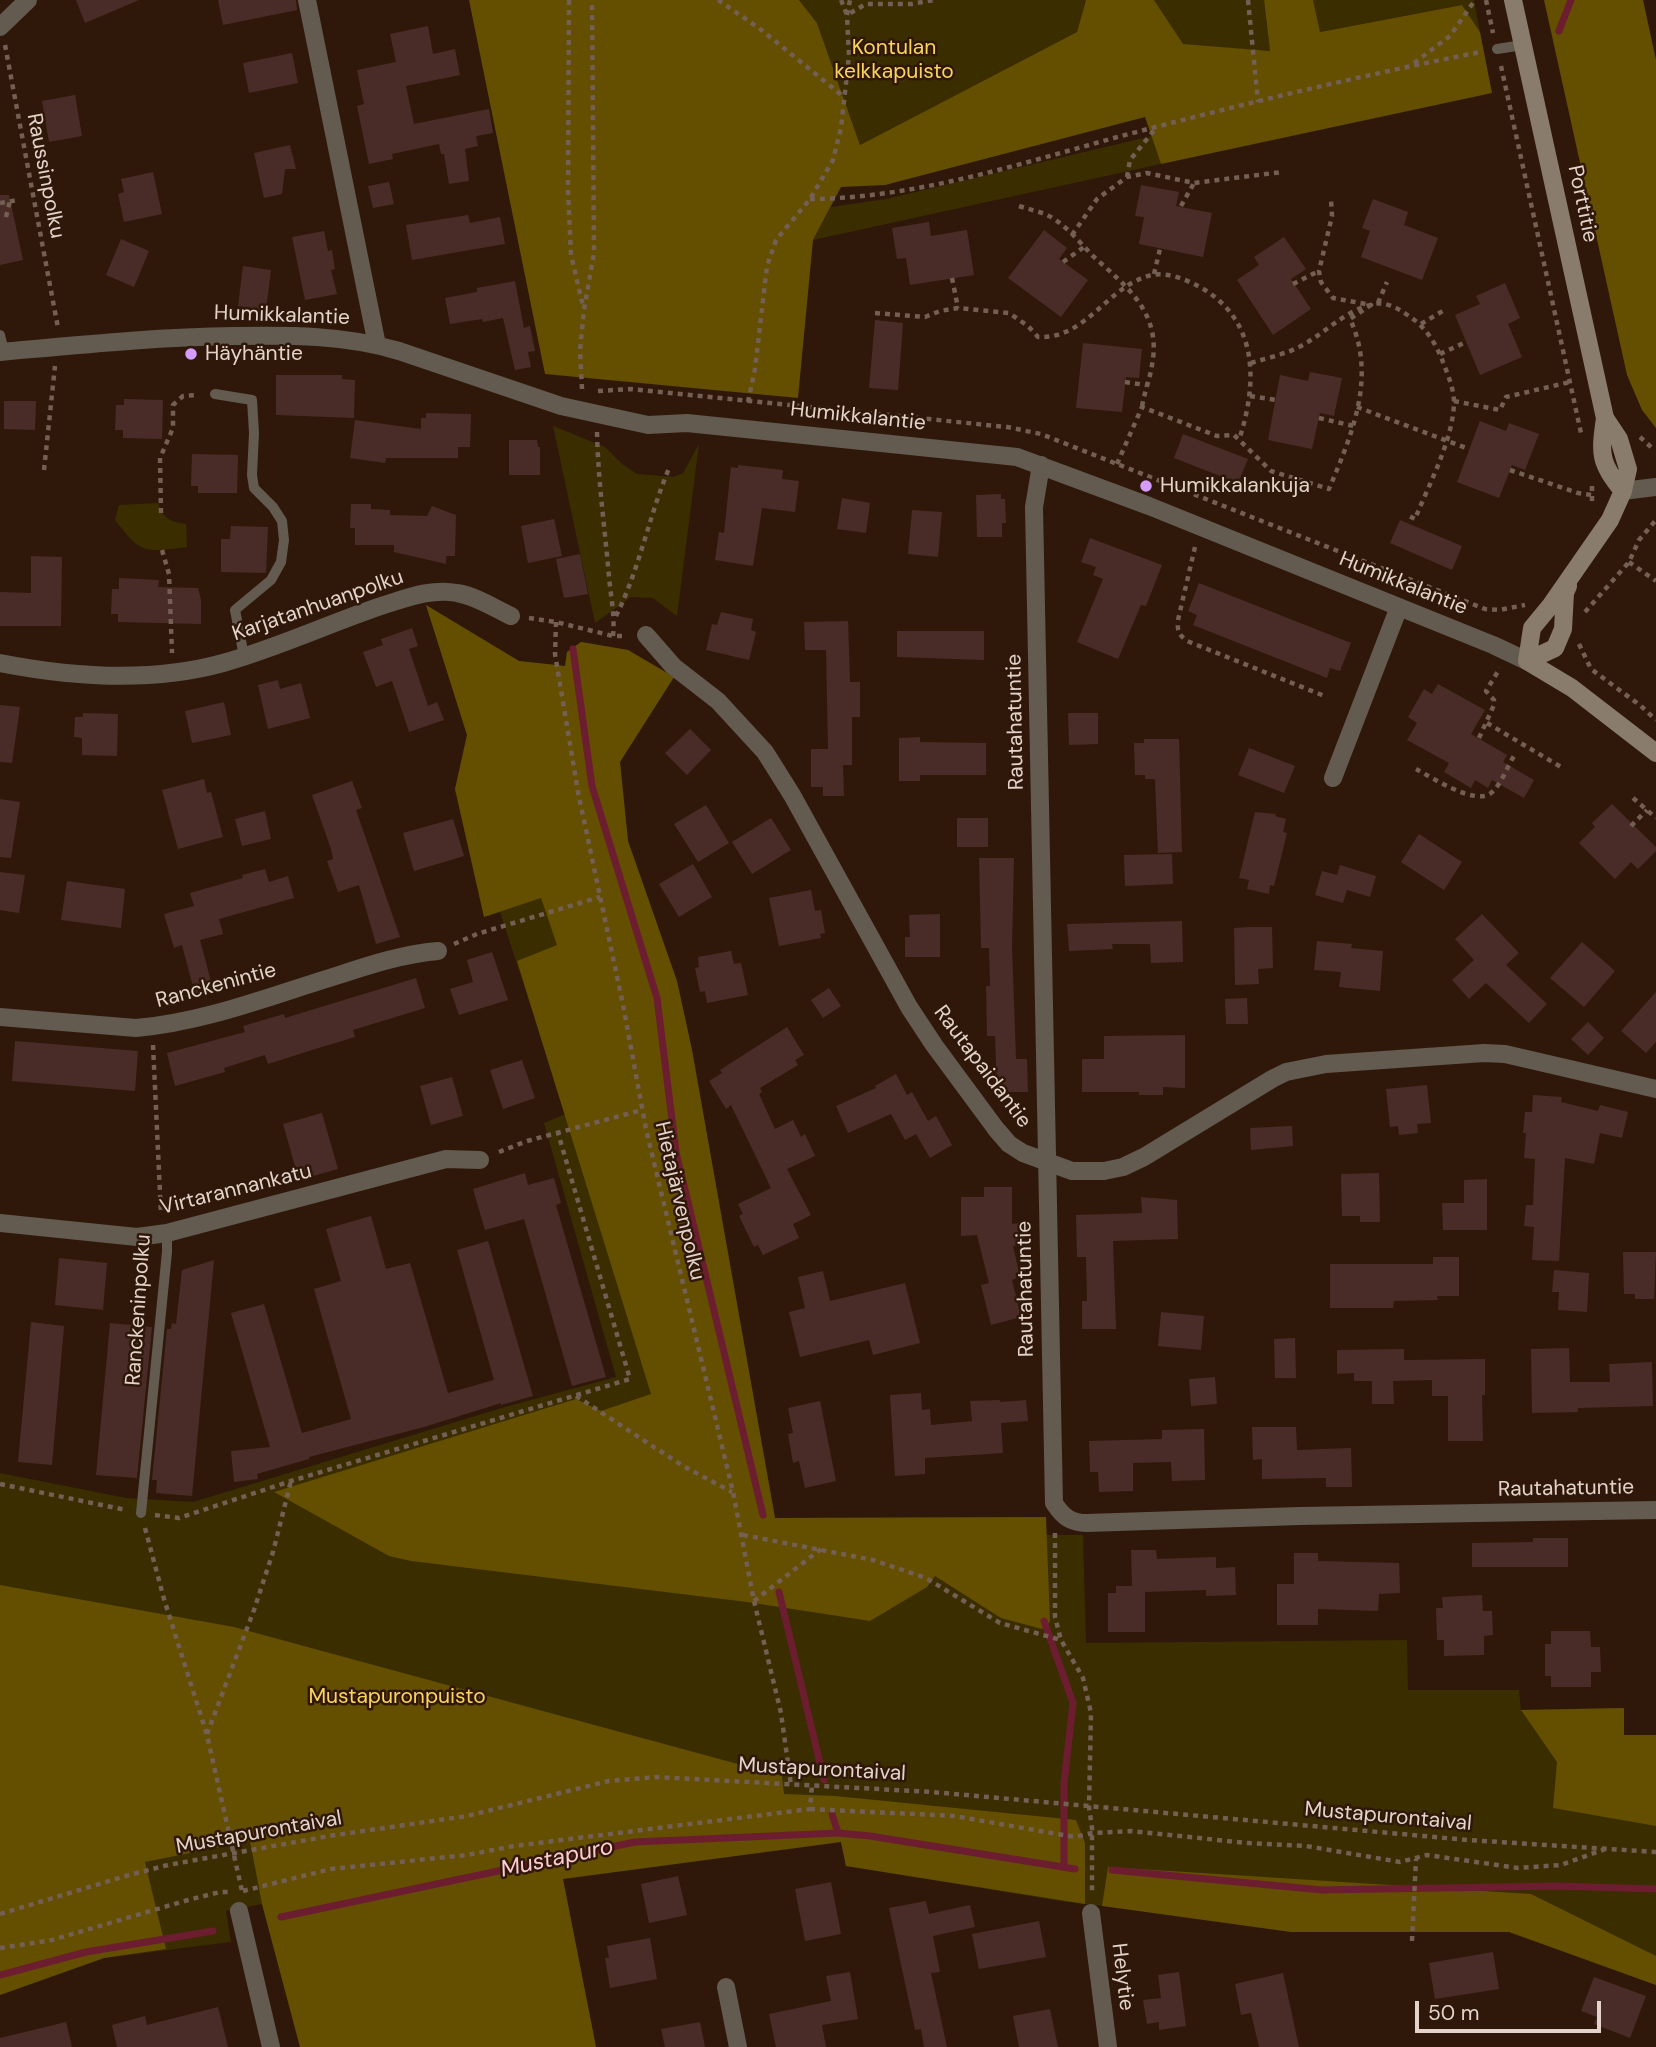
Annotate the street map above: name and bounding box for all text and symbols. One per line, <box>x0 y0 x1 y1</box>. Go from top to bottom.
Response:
park label: Kontulan kelkkapuisto <box>834 35 954 85</box>
street label: Raussinpolku <box>21 111 69 241</box>
street label: Porttitie <box>1562 163 1602 245</box>
street label: Humikkalantie <box>214 301 350 331</box>
place label: Häyhäntie <box>205 341 303 367</box>
marker: Häyhäntie <box>183 346 199 362</box>
street label: Humikkalantie <box>789 397 927 437</box>
place label: Humikkalankuja <box>1160 473 1310 499</box>
marker: Humikkalankuja <box>1138 478 1154 494</box>
street label: Humikkalantie <box>1335 547 1471 621</box>
street label: Karjatanhuanpolku <box>229 565 407 647</box>
street label: Rautahatuntie <box>1002 654 1030 790</box>
street label: Ranckenintie <box>153 958 279 1014</box>
street label: Rautapaidantie <box>928 1001 1036 1133</box>
street label: Hietajärvenpolku <box>648 1119 710 1283</box>
street label: Virtarannankatu <box>158 1159 314 1221</box>
street label: Rautahatuntie <box>1012 1221 1040 1357</box>
street label: Ranckeninpolku <box>121 1234 157 1386</box>
street label: Rautahatuntie <box>1498 1475 1634 1503</box>
park label: Mustapuronpuisto <box>308 1684 486 1710</box>
street label: Mustapurontaival <box>738 1753 906 1787</box>
street label: Mustapurontaival <box>1303 1797 1473 1837</box>
street label: Mustapurontaival <box>174 1806 344 1860</box>
water label: Mustapuro <box>498 1834 616 1884</box>
street label: Helytie <box>1105 1942 1139 2012</box>
scale bar <box>1418 1988 1604 2032</box>
text: 50 m <box>1428 1999 1479 2027</box>

